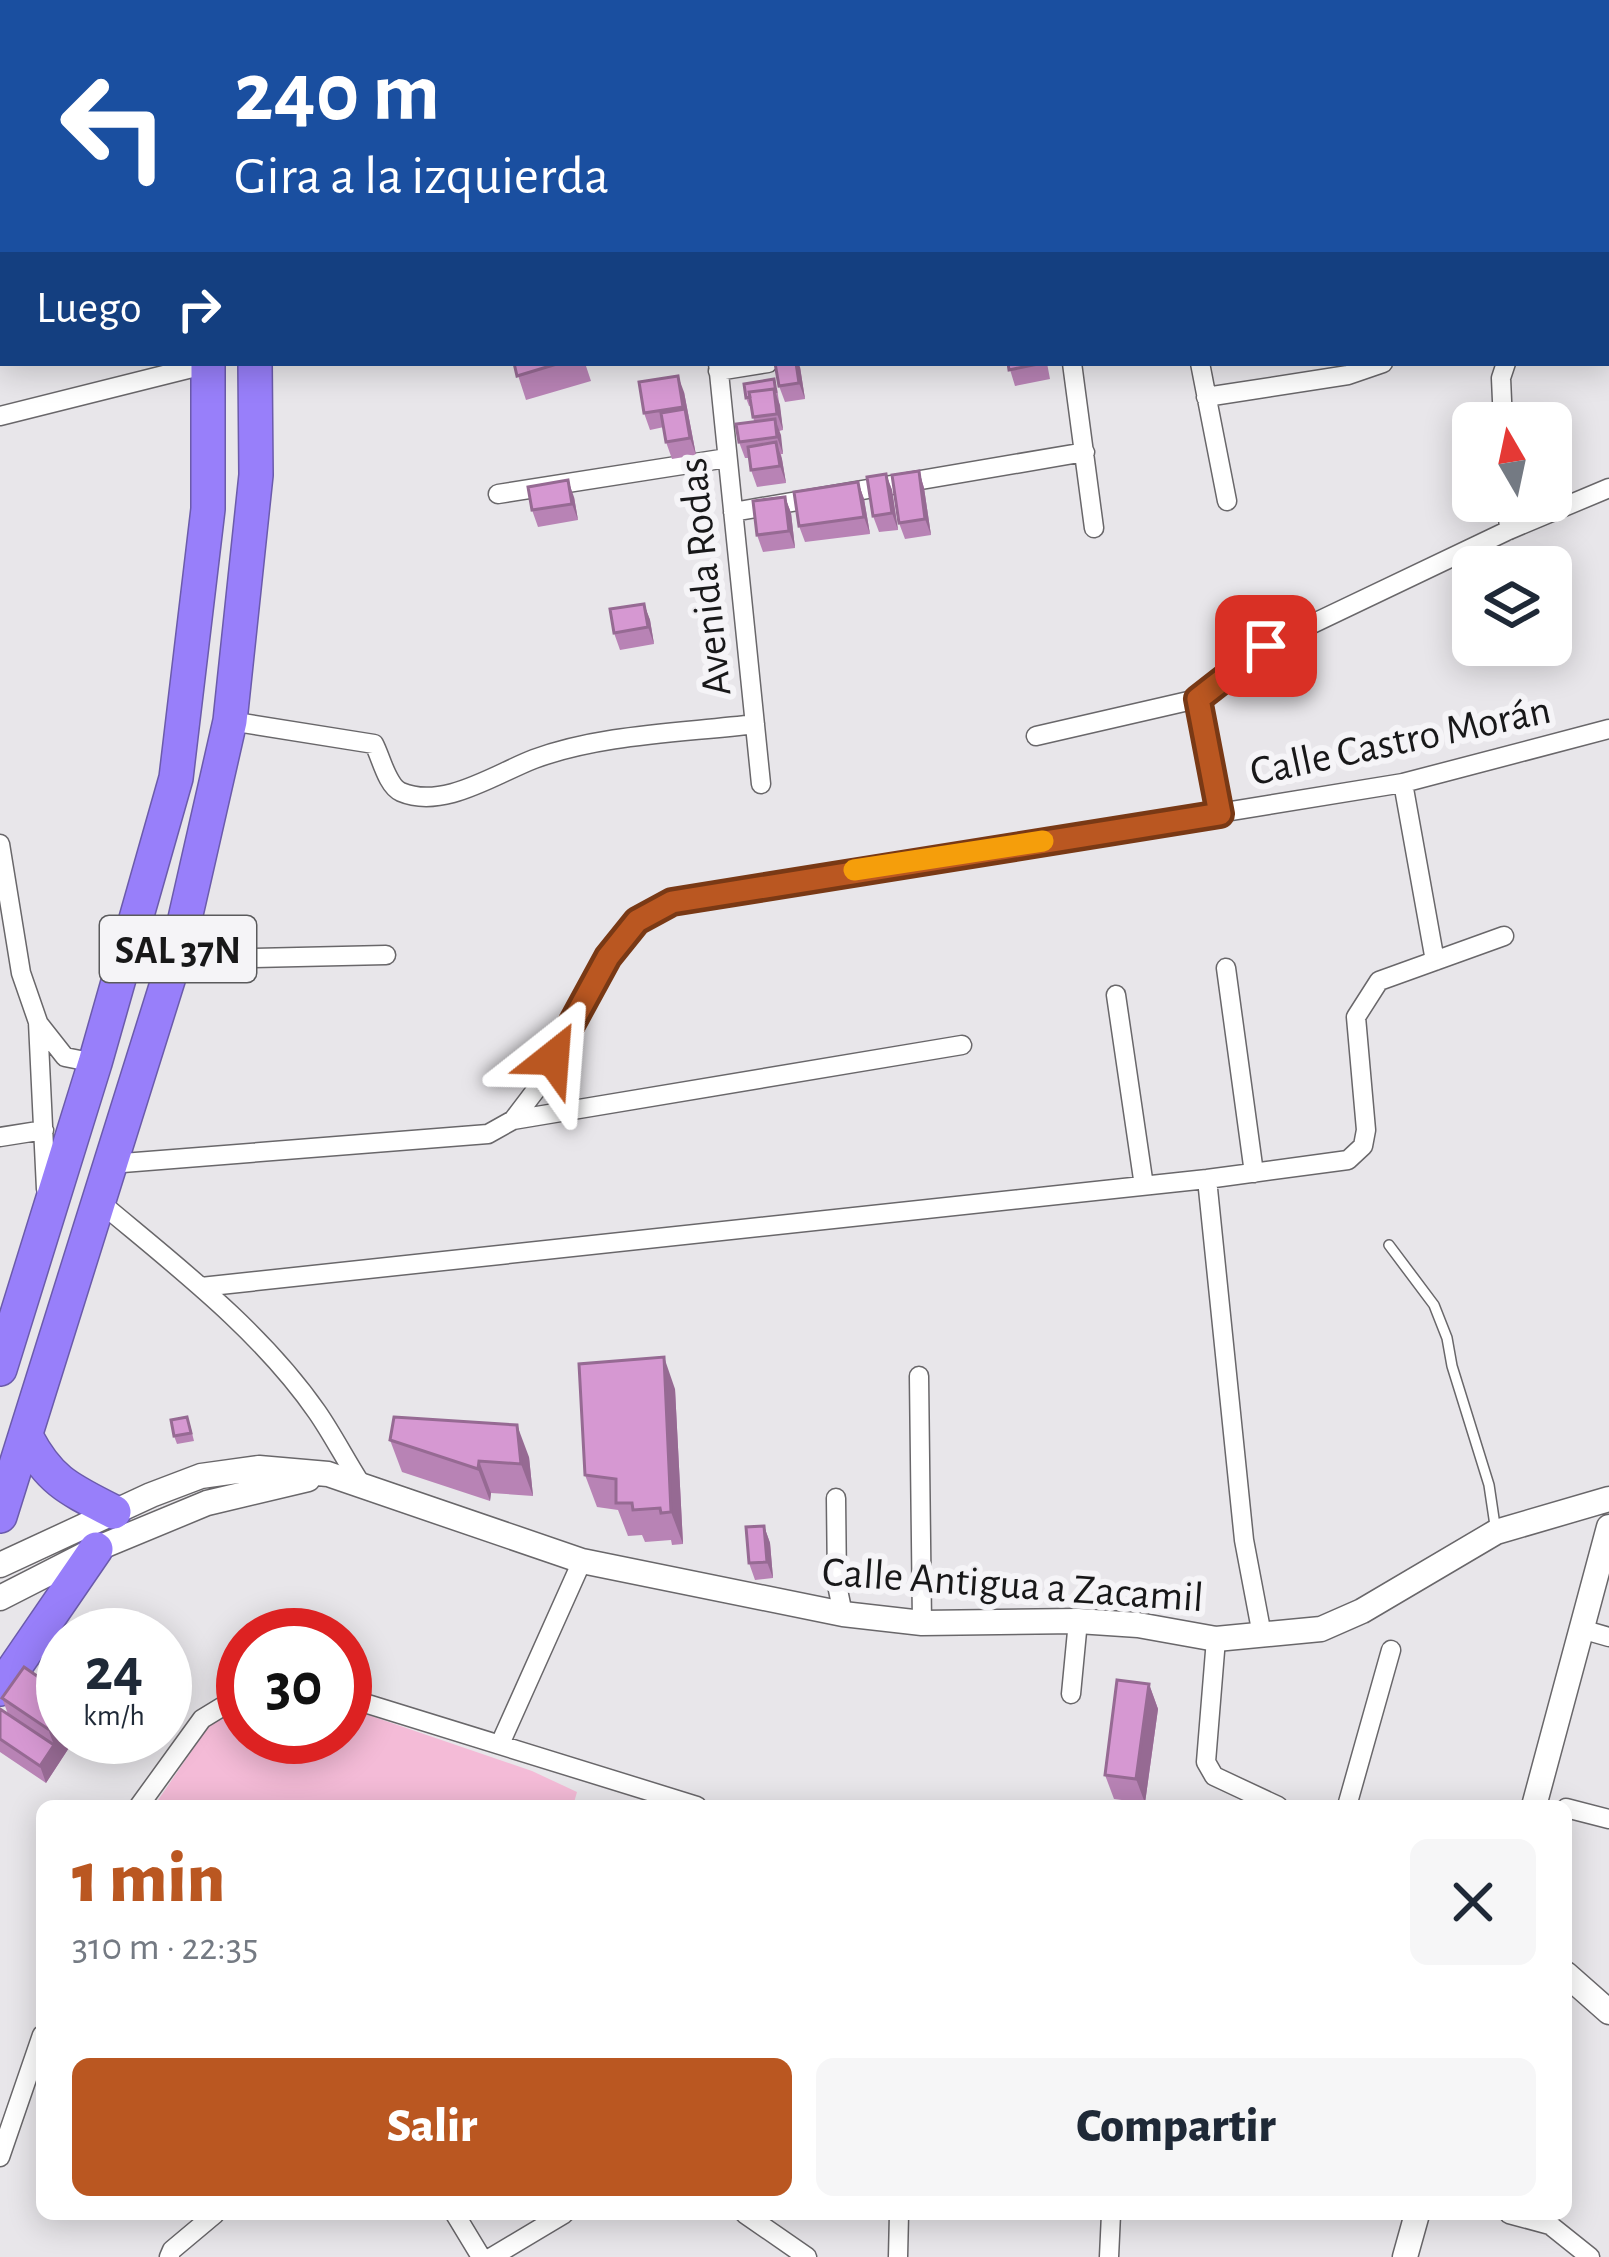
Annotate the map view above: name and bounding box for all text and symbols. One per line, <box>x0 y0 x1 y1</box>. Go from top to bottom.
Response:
icon: left <box>36 48 192 204</box>
text: 240 m <box>234 52 440 136</box>
text: Gira a la izquierda <box>234 150 609 204</box>
icon: right <box>166 276 232 342</box>
text: Luego <box>36 286 142 331</box>
north arrow <box>1452 402 1572 522</box>
map controls <box>1452 402 1572 666</box>
street label: Avenida Rodas <box>672 456 738 698</box>
button: layers <box>1452 546 1572 666</box>
pin <box>1215 595 1317 697</box>
icon: arrive <box>1233 613 1299 679</box>
street label: Calle Castro Morán <box>1246 689 1554 793</box>
road number: SAL 37N <box>100 916 256 982</box>
position arrow <box>490 995 616 1121</box>
street label: Calle Antigua a Zacamil <box>821 1551 1205 1619</box>
speed limit sign: 30 <box>216 1608 372 1764</box>
text: 24 <box>85 1641 143 1701</box>
text: km/h <box>83 1701 145 1731</box>
button: close <box>1410 1839 1536 1965</box>
text: 1 min <box>72 1843 225 1915</box>
text: 310 m · 22:35 <box>72 1928 258 1967</box>
button: Salir <box>72 2058 792 2196</box>
button: Compartir <box>816 2058 1536 2196</box>

